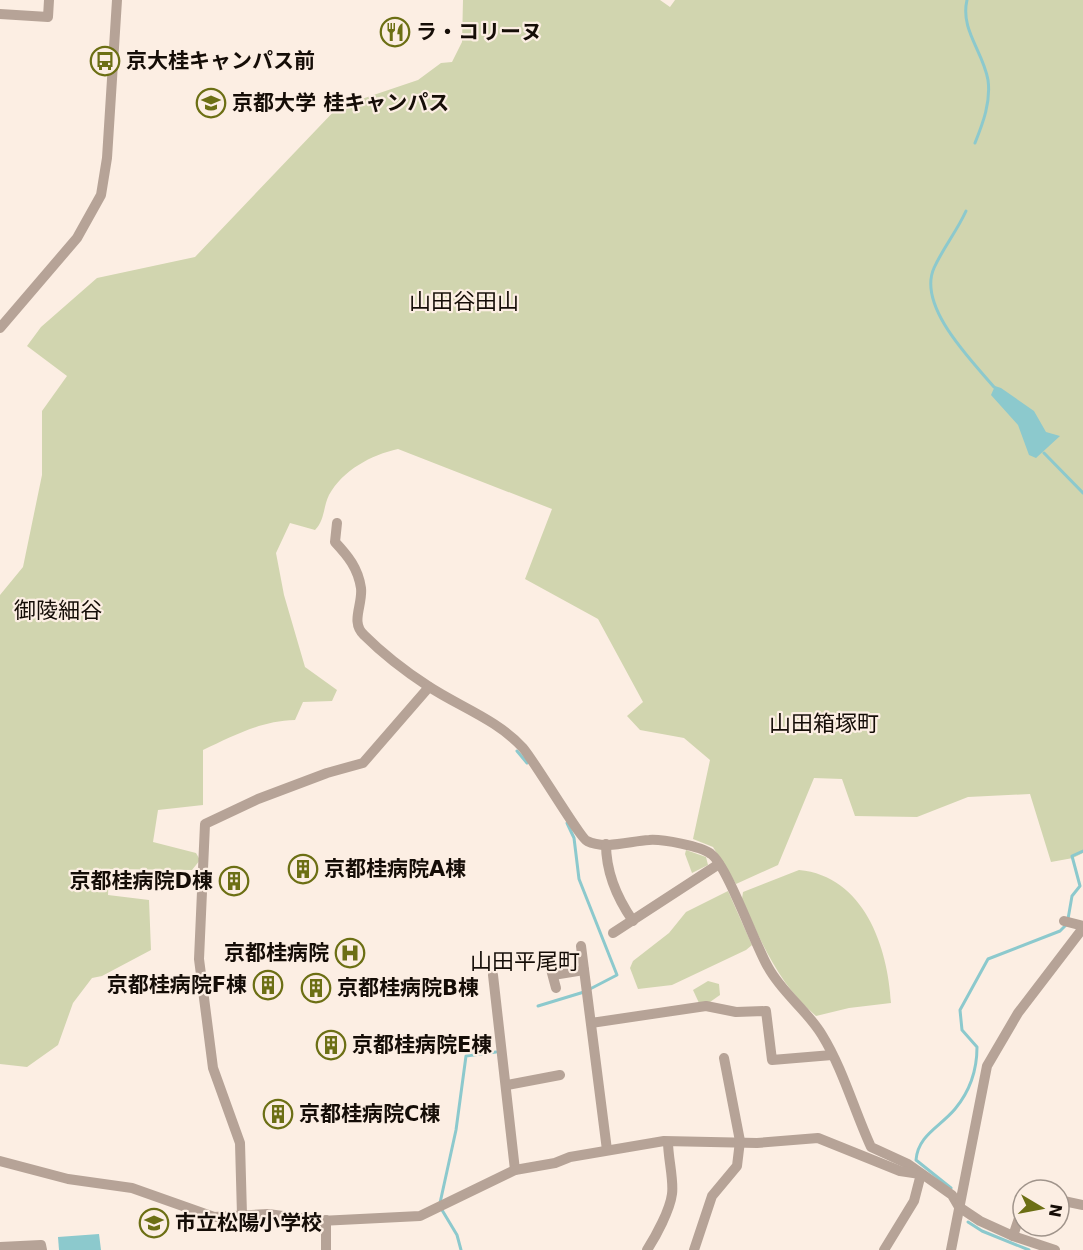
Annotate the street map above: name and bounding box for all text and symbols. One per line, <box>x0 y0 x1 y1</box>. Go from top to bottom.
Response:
restaurant icon: ラ・コリーヌ <box>379 16 411 48</box>
place label: ラ・コリーヌ <box>416 20 542 44</box>
bus stop icon: 京大桂キャンパス前 <box>89 45 121 77</box>
place label: 京大桂キャンパス前 <box>126 49 315 73</box>
school or university icon: 京都大学 桂キャンパス <box>195 87 227 119</box>
place label: 京都大学 桂キャンパス <box>232 91 449 115</box>
district label: 山田谷田山 <box>409 289 519 314</box>
district label: 御陵細谷 <box>14 598 102 623</box>
district label: 山田箱塚町 <box>769 711 879 736</box>
building icon: 京都桂病院A棟 <box>287 853 319 885</box>
place label: 京都桂病院A棟 <box>324 857 466 881</box>
building icon: 京都桂病院D棟 <box>218 865 250 897</box>
place label: 京都桂病院D棟 <box>70 869 213 893</box>
hospital icon: 京都桂病院 <box>334 937 366 969</box>
place label: 京都桂病院 <box>224 941 329 965</box>
district label: 山田平尾町 <box>470 949 580 974</box>
building icon: 京都桂病院F棟 <box>252 969 284 1001</box>
building icon: 京都桂病院B棟 <box>300 972 332 1004</box>
place label: 京都桂病院F棟 <box>107 973 247 997</box>
place label: 京都桂病院B棟 <box>337 976 479 1000</box>
building icon: 京都桂病院E棟 <box>315 1029 347 1061</box>
place label: 京都桂病院E棟 <box>352 1033 492 1057</box>
building icon: 京都桂病院C棟 <box>262 1098 294 1130</box>
place label: 京都桂病院C棟 <box>299 1102 440 1126</box>
north arrow <box>1011 1178 1071 1238</box>
text: N <box>1045 1202 1066 1219</box>
school or university icon: 市立松陽小学校 <box>138 1207 170 1239</box>
place label: 市立松陽小学校 <box>175 1211 322 1235</box>

